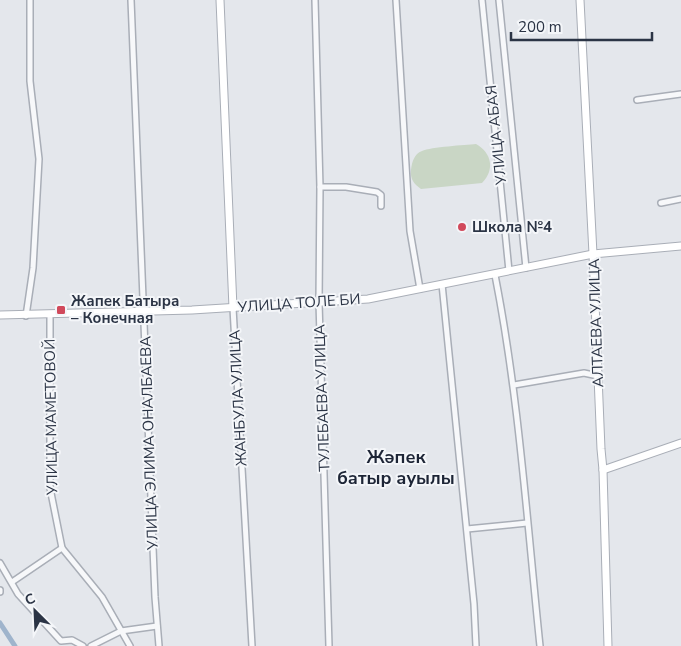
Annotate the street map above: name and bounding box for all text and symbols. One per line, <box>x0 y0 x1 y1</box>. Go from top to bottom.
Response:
scale bar <box>511 10 652 42</box>
text: 200 m <box>518 17 562 37</box>
street label: УЛИЦА АБАЯ <box>481 84 511 187</box>
place label: Школа №4 <box>472 217 552 237</box>
marker: Школа №4 <box>456 221 468 233</box>
street label: АЛТАЕВА УЛИЦА <box>584 258 608 388</box>
street label: УЛИЦА ТОЛЕ БИ <box>236 289 361 317</box>
place label: Жапек Батыра – Конечная <box>71 291 179 328</box>
marker: Жапек Батыра – Конечная <box>55 304 67 316</box>
street label: ТУЛЕБАЕВА УЛИЦА <box>309 324 335 472</box>
street label: ЖАНБУЛА УЛИЦА <box>224 329 252 467</box>
street label: УЛИЦА ЭЛИМА ОНАЛБАЕВА <box>135 336 163 551</box>
street label: УЛИЦА МАМЕТОВОЙ <box>40 339 62 496</box>
district label: Жәпек батыр ауылы <box>337 445 455 490</box>
north arrow <box>10 586 60 636</box>
text: С <box>22 589 39 610</box>

